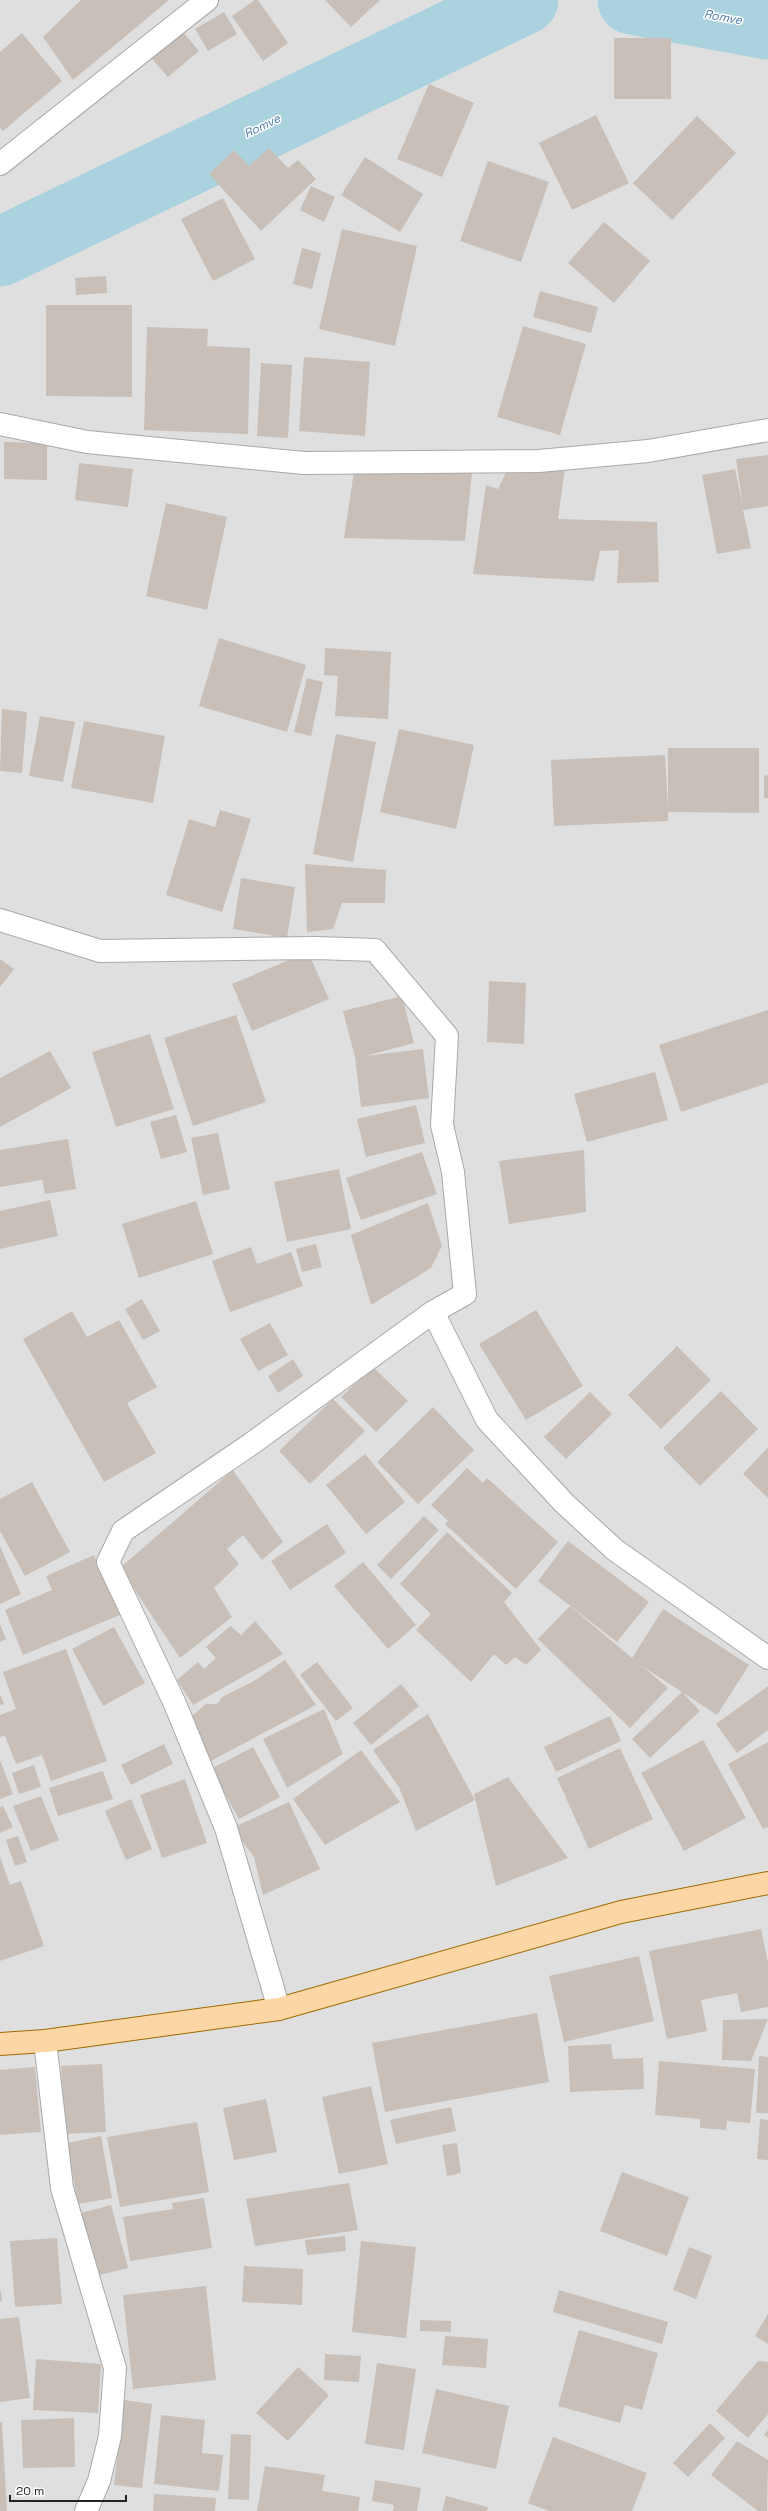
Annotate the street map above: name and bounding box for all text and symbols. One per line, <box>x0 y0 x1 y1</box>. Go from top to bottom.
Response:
water label: Romve <box>703 6 744 28</box>
water label: Romve <box>241 110 284 142</box>
scale bar <box>10 2477 126 2503</box>
text: 20 m <box>16 2483 44 2499</box>

